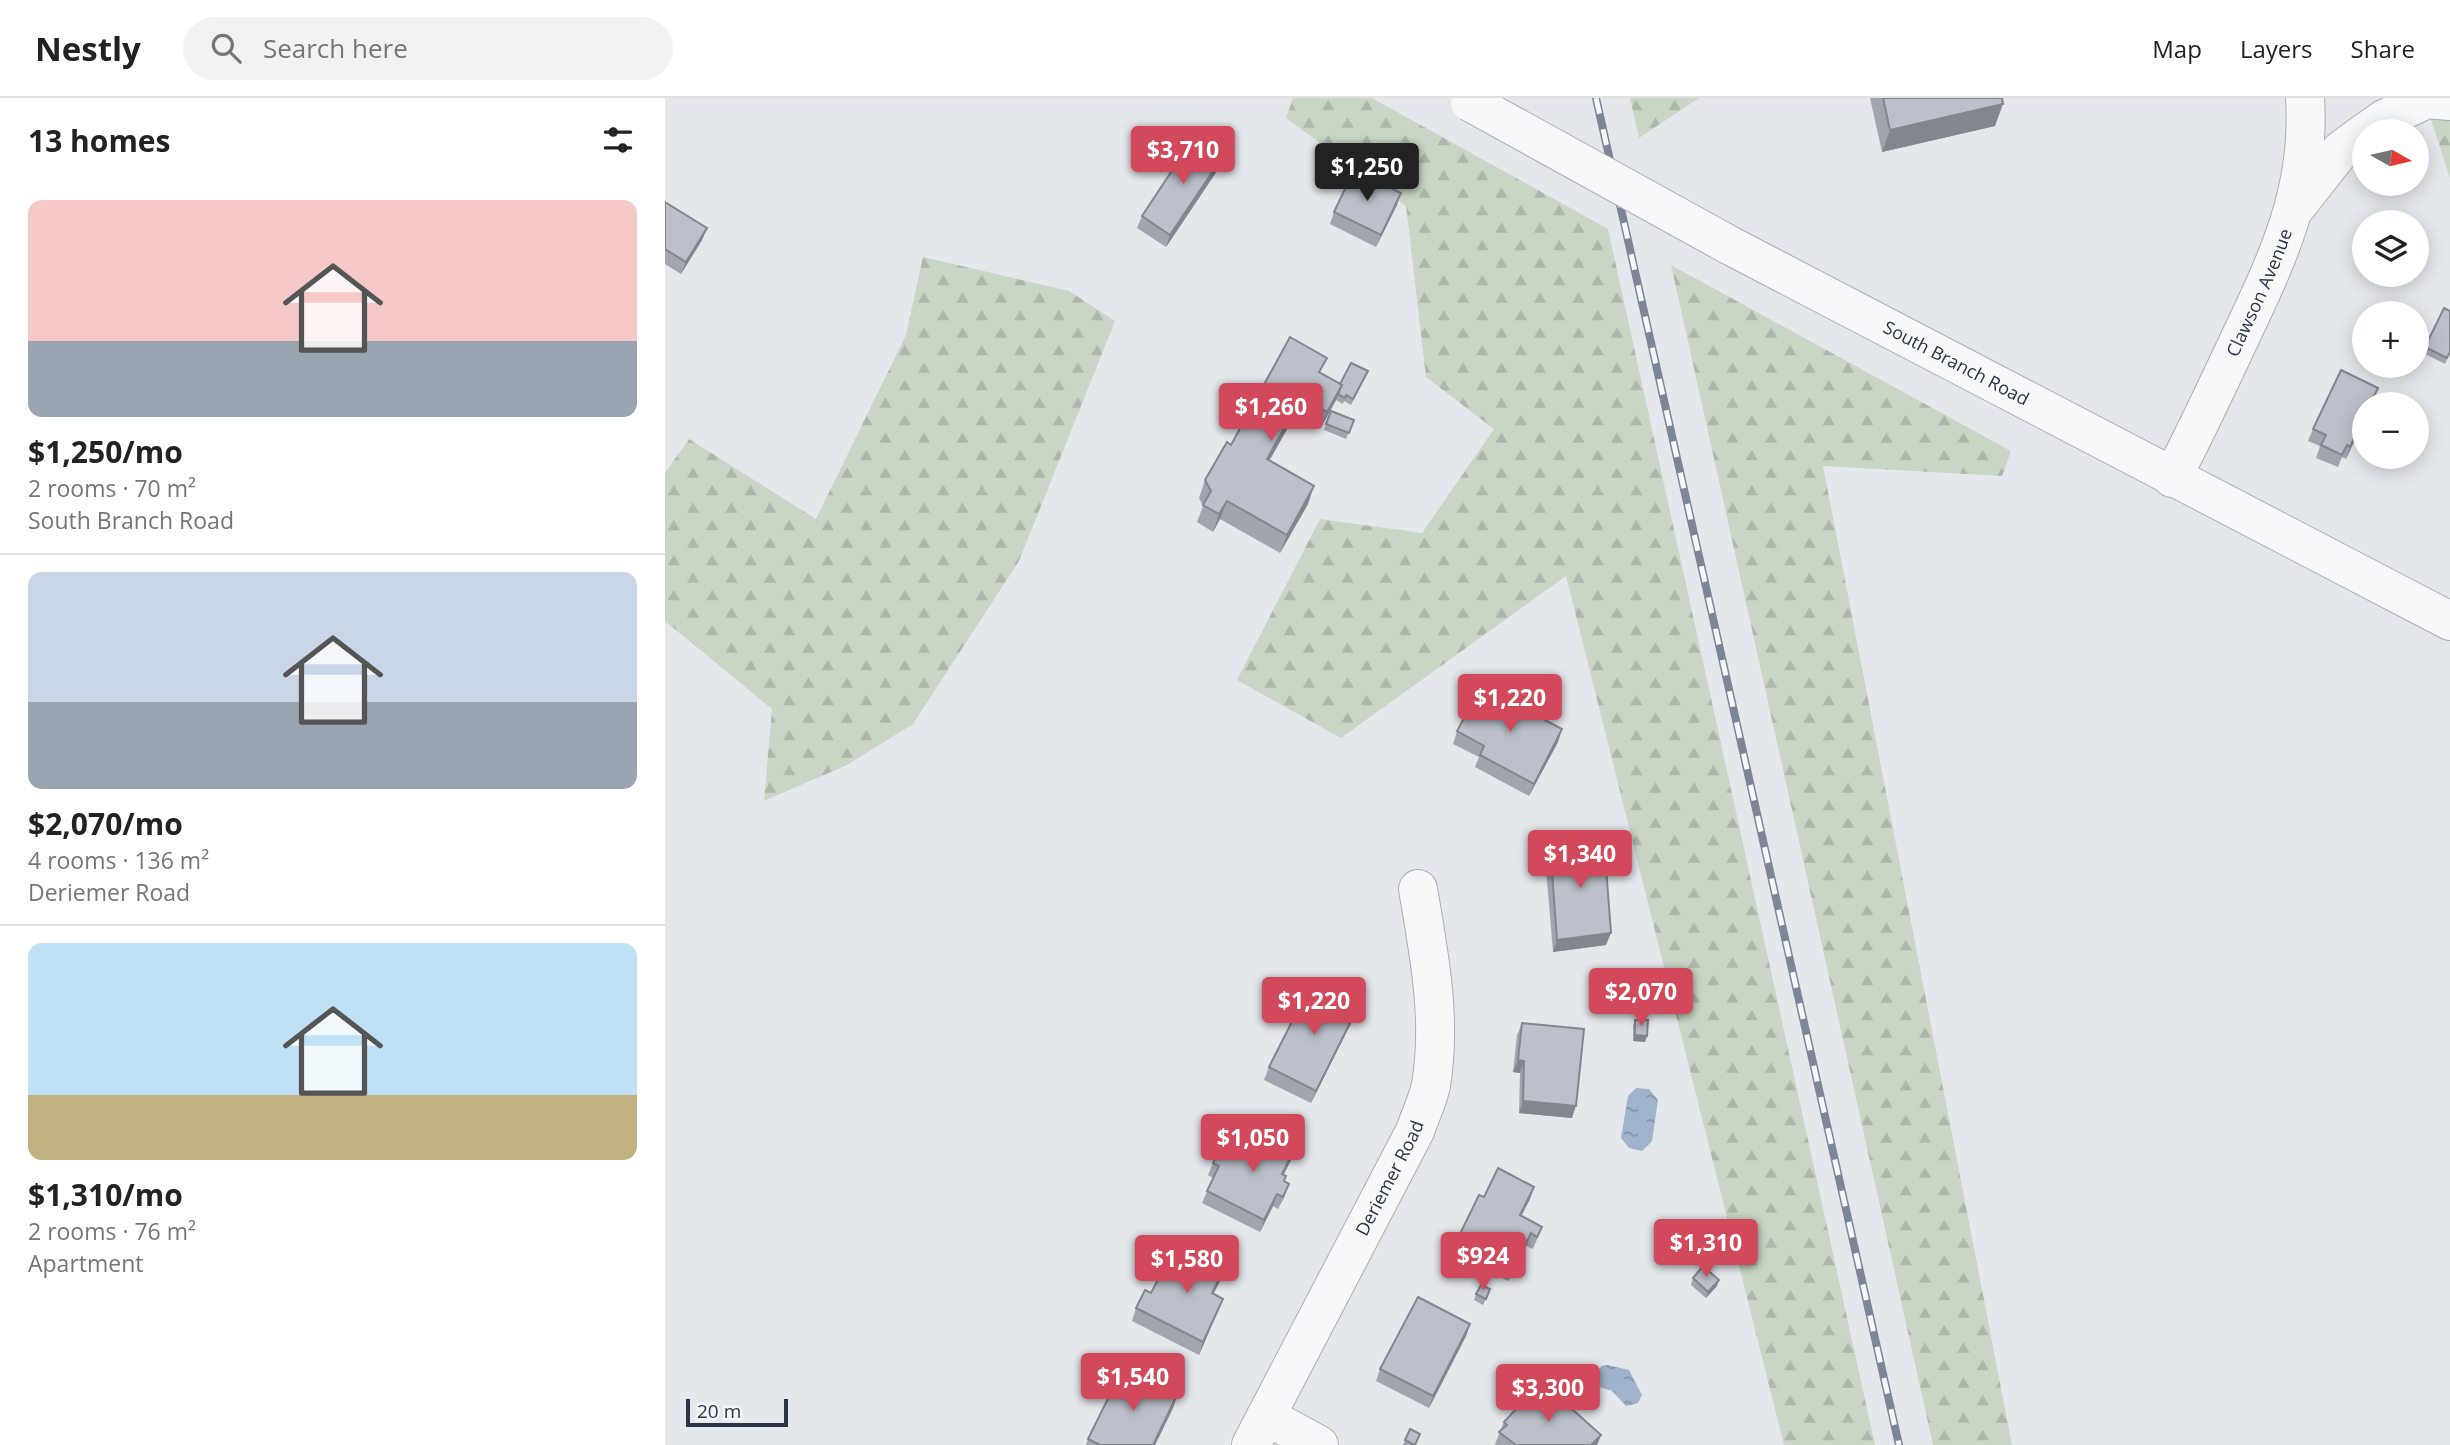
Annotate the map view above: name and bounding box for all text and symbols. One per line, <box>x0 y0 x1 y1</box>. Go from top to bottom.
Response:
search box <box>183 17 673 80</box>
text: Nestly <box>35 26 141 71</box>
icon: search <box>207 29 245 67</box>
text: Search here <box>263 30 408 66</box>
text: Map <box>2152 32 2202 65</box>
text: Layers <box>2240 32 2313 65</box>
text: Share <box>2351 32 2415 65</box>
north arrow <box>2352 119 2429 196</box>
map controls <box>2352 119 2429 469</box>
text: 13 homes <box>28 120 171 161</box>
icon: filters <box>599 121 637 159</box>
pin: $3,710 <box>1126 126 1240 186</box>
text: $3,710 <box>1147 133 1219 165</box>
pin: $1,250 <box>1310 144 1424 203</box>
text: $1,250 <box>1331 150 1403 182</box>
button: layers <box>2352 210 2429 287</box>
street label: Clawson Avenue <box>2220 225 2297 360</box>
icon: home <box>270 245 396 371</box>
button: + <box>2352 301 2429 378</box>
street label: South Branch Road <box>1879 315 2034 410</box>
pin: $1,260 <box>1214 384 1328 443</box>
text: $1,260 <box>1235 390 1307 422</box>
button: − <box>2352 392 2429 469</box>
text: $1,250/mo <box>28 431 183 472</box>
text: 2 rooms · 70 m² <box>28 472 196 504</box>
text: South Branch Road <box>28 504 234 536</box>
icon: home <box>270 617 396 743</box>
pin: $1,220 <box>1453 674 1567 734</box>
text: $1,220 <box>1474 681 1546 713</box>
text: $2,070/mo <box>28 803 183 844</box>
pin: $1,340 <box>1523 830 1637 890</box>
text: $1,340 <box>1544 837 1616 869</box>
text: 4 rooms · 136 m² <box>28 844 209 876</box>
text: Deriemer Road <box>28 876 190 908</box>
pin: $2,070 <box>1584 968 1698 1028</box>
text: $2,070 <box>1605 975 1677 1007</box>
pin: $1,220 <box>1257 978 1371 1037</box>
text: $1,220 <box>1278 984 1350 1016</box>
icon: home <box>270 988 396 1114</box>
pin: $1,050 <box>1196 1114 1310 1174</box>
street label: Deriemer Road <box>1349 1117 1429 1240</box>
text: $1,050 <box>1217 1121 1289 1153</box>
text: $1,310/mo <box>28 1174 183 1215</box>
text: 2 rooms · 76 m² <box>28 1215 196 1247</box>
pin: $1,310 <box>1649 1220 1763 1279</box>
text: $1,310 <box>1670 1226 1742 1258</box>
pin: $924 <box>1442 1232 1524 1292</box>
pin: $1,580 <box>1130 1236 1244 1295</box>
text: $924 <box>1457 1239 1509 1271</box>
text: $1,580 <box>1151 1242 1223 1274</box>
text: Apartment <box>28 1247 144 1279</box>
pin: $1,540 <box>1076 1354 1190 1413</box>
text: $1,540 <box>1097 1360 1169 1392</box>
pin: $3,300 <box>1491 1364 1605 1424</box>
text: $3,300 <box>1512 1371 1584 1403</box>
scale bar <box>686 1396 787 1428</box>
text: 20 m <box>697 1398 741 1424</box>

